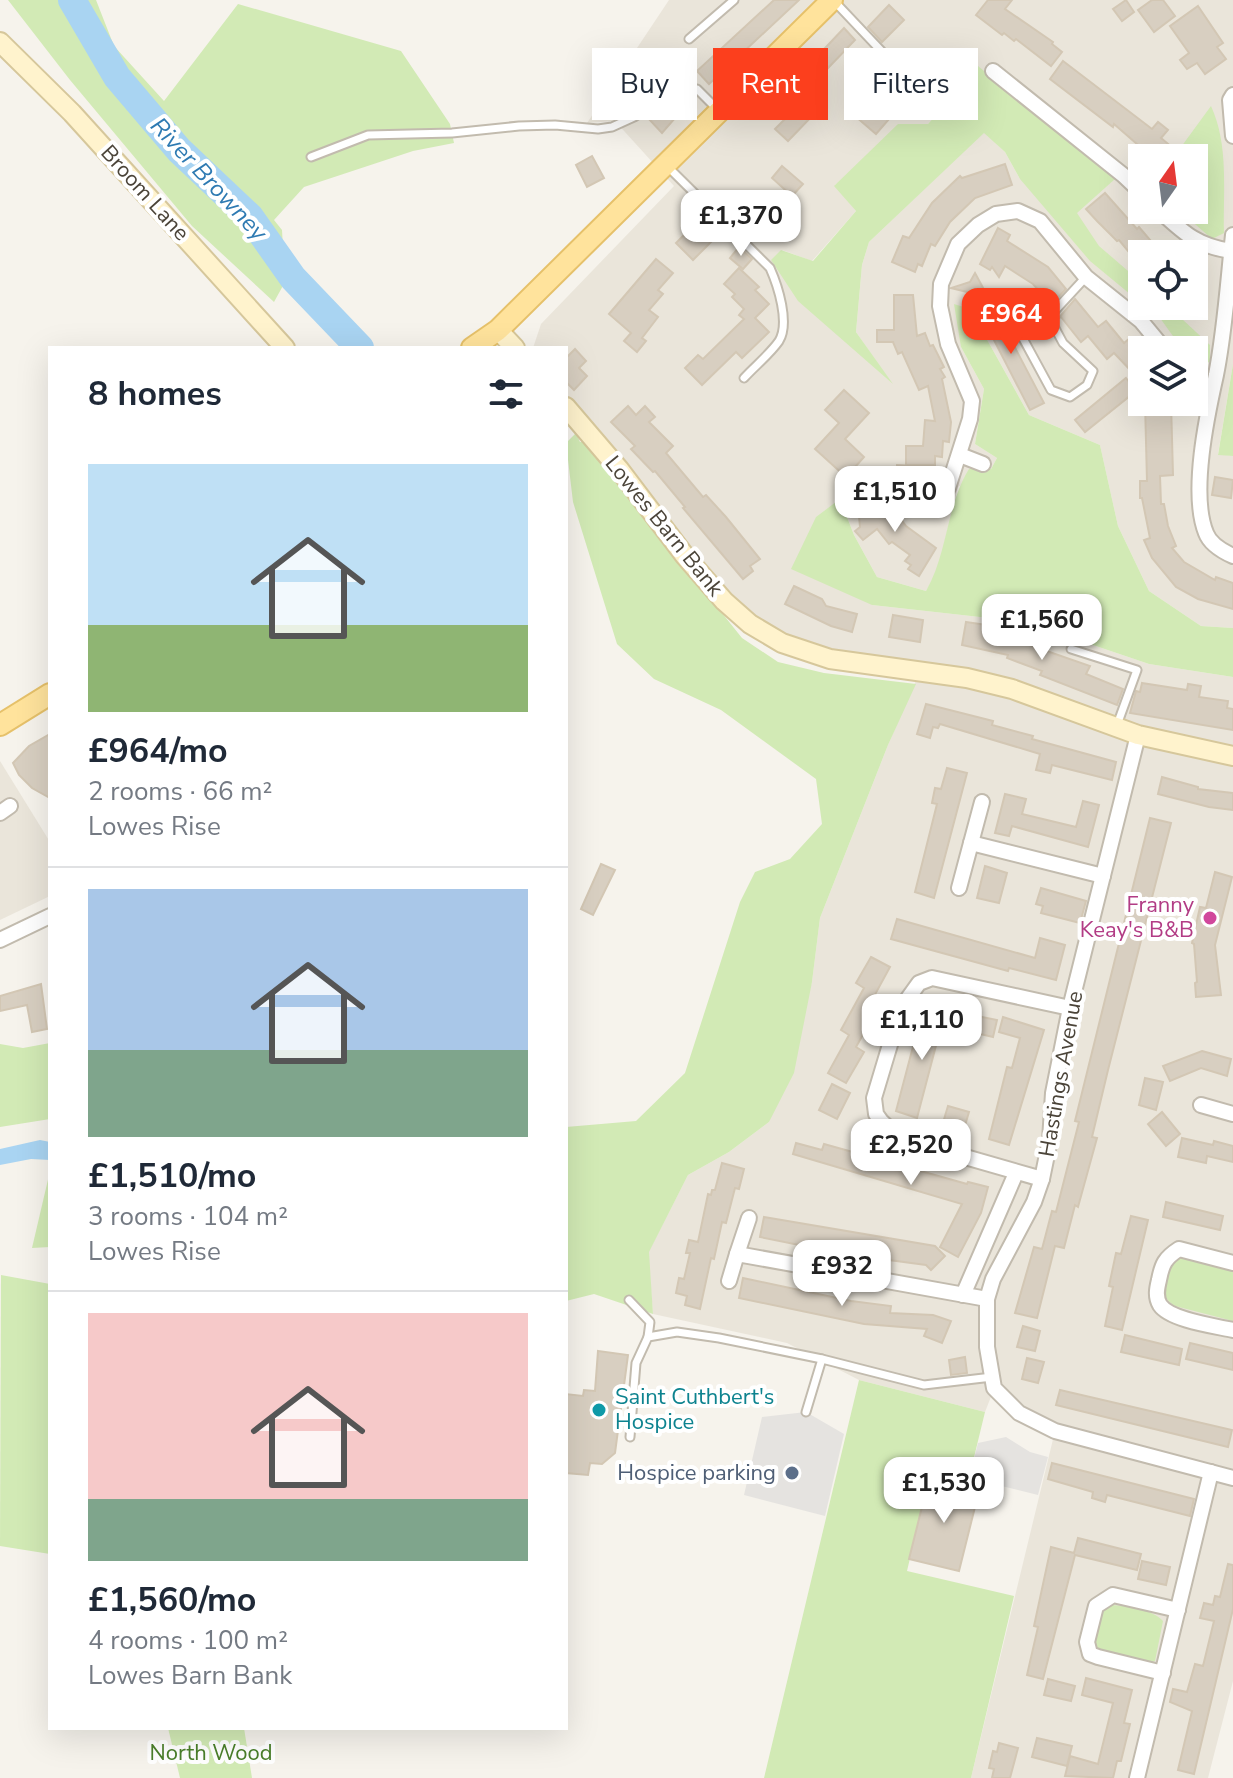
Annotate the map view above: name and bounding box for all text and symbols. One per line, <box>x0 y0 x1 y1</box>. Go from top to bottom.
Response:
chip: Buy <box>592 48 697 120</box>
chip: Rent <box>713 48 828 120</box>
chip: Filters <box>844 48 978 120</box>
water label: River Browney <box>143 110 276 249</box>
street label: Broom Lane <box>94 139 196 247</box>
north arrow <box>1128 144 1208 224</box>
map controls <box>1128 144 1208 416</box>
pin: £1,370 <box>676 190 806 258</box>
text: £1,370 <box>699 198 783 233</box>
button: locate <box>1128 240 1208 320</box>
pin: £964 <box>964 288 1058 356</box>
text: £964 <box>980 296 1042 331</box>
button: layers <box>1128 336 1208 416</box>
text: 8 homes <box>88 371 222 417</box>
icon: filters <box>484 372 528 416</box>
street label: Lowes Barn Bank <box>598 449 731 603</box>
pin: £1,510 <box>830 466 960 534</box>
text: £1,510 <box>853 474 937 509</box>
icon: home <box>236 516 380 660</box>
pin: £1,560 <box>977 594 1107 662</box>
text: £1,560 <box>1000 602 1084 637</box>
text: £964/mo <box>88 728 228 774</box>
text: 2 rooms · 66 m² <box>88 774 272 809</box>
text: Lowes Rise <box>88 809 221 844</box>
place label: Franny Keay's B&B <box>1080 890 1195 945</box>
marker: Franny Keay's B&B <box>1201 909 1219 927</box>
icon: home <box>236 941 380 1085</box>
street label: Hastings Avenue <box>1032 989 1090 1159</box>
pin: £1,110 <box>857 994 987 1062</box>
text: £1,110 <box>880 1002 964 1037</box>
pin: £2,520 <box>846 1119 976 1187</box>
text: £2,520 <box>869 1127 953 1162</box>
text: £1,510/mo <box>88 1153 256 1199</box>
text: 3 rooms · 104 m² <box>88 1199 288 1234</box>
text: Lowes Rise <box>88 1234 221 1269</box>
pin: £932 <box>795 1240 889 1308</box>
text: £932 <box>811 1248 873 1283</box>
icon: home <box>236 1365 380 1509</box>
place label: Saint Cuthbert's Hospice <box>615 1382 774 1437</box>
marker: Saint Cuthbert's Hospice <box>590 1401 608 1419</box>
pin: £1,530 <box>879 1457 1009 1525</box>
place label: Hospice parking <box>617 1458 776 1488</box>
marker: Hospice parking <box>783 1464 801 1482</box>
text: £1,530 <box>902 1465 986 1500</box>
text: £1,560/mo <box>88 1577 256 1623</box>
text: 4 rooms · 100 m² <box>88 1623 288 1658</box>
text: Lowes Barn Bank <box>88 1658 292 1693</box>
park label: North Wood <box>149 1738 273 1768</box>

